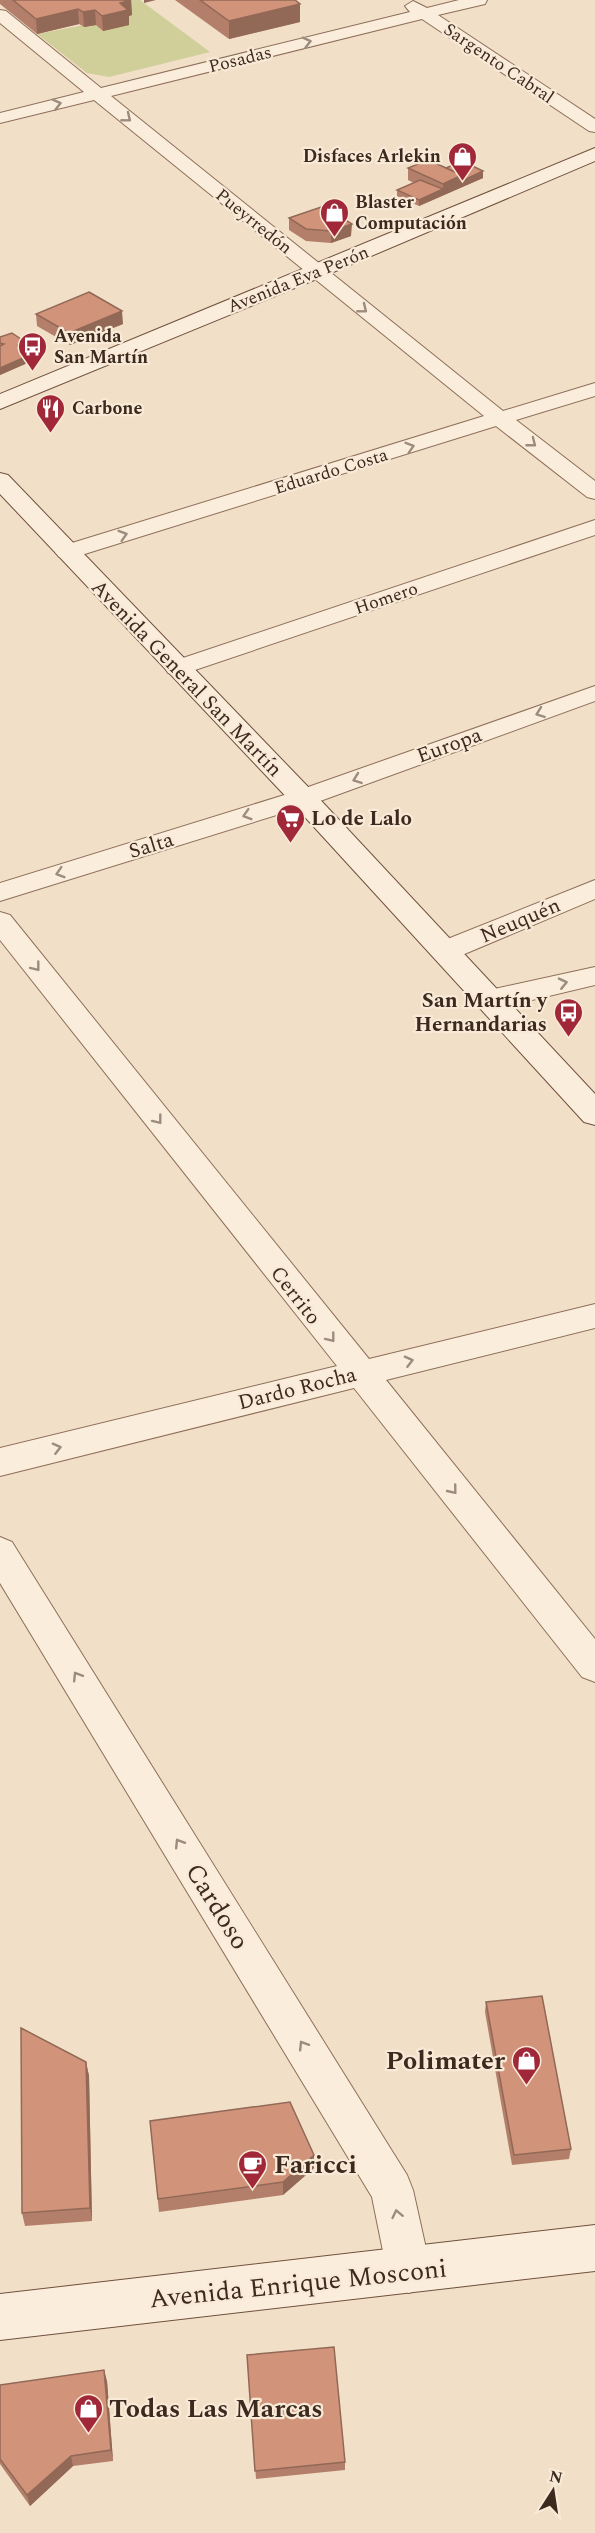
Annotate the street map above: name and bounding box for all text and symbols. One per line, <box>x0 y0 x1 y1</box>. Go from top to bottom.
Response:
street label: Sargento Cabral <box>438 16 560 111</box>
one-way arrow <box>302 37 312 50</box>
street label: Posadas <box>206 39 274 80</box>
one-way arrow <box>52 98 62 111</box>
one-way arrow <box>120 110 131 121</box>
shop icon: Disfaces Arlekin <box>446 140 478 182</box>
place label: Disfaces Arlekin <box>303 143 441 170</box>
street label: Pueyrredón <box>209 182 298 261</box>
place label: Blaster Computación <box>355 189 467 237</box>
shop icon: Blaster Computación <box>318 196 350 238</box>
street label: Avenida Eva Perón <box>223 239 373 320</box>
one-way arrow <box>356 301 367 312</box>
place label: Avenida San Martín <box>54 323 148 371</box>
bus stop icon: Avenida San Martín <box>17 330 49 372</box>
restaurant icon: Carbone <box>35 392 67 434</box>
place label: Carbone <box>72 395 142 422</box>
one-way arrow <box>525 436 536 447</box>
street label: Eduardo Costa <box>271 441 392 502</box>
one-way arrow <box>404 442 415 454</box>
one-way arrow <box>117 530 128 542</box>
street label: Avenida General San Martín <box>83 573 290 785</box>
street label: Homero <box>351 575 421 622</box>
one-way arrow <box>535 705 546 718</box>
street label: Europa <box>412 719 487 773</box>
one-way arrow <box>352 771 362 784</box>
supermarket icon: Lo de Lalo <box>274 802 306 844</box>
place label: Lo de Lalo <box>311 803 412 835</box>
one-way arrow <box>242 808 253 821</box>
street label: Salta <box>125 824 178 868</box>
one-way arrow <box>55 866 66 878</box>
street label: Neuquén <box>475 890 566 952</box>
one-way arrow <box>29 960 40 971</box>
one-way arrow <box>557 977 567 990</box>
place label: San Martín y Hernandarias <box>414 985 548 1041</box>
bus stop icon: San Martín y Hernandarias <box>552 996 584 1038</box>
one-way arrow <box>150 1113 161 1124</box>
street label: Cerrito <box>262 1259 329 1332</box>
one-way arrow <box>324 1332 335 1343</box>
one-way arrow <box>404 1355 414 1368</box>
street label: Dardo Rocha <box>235 1359 361 1419</box>
one-way arrow <box>52 1442 62 1455</box>
one-way arrow <box>446 1484 457 1495</box>
one-way arrow <box>73 1672 84 1683</box>
one-way arrow <box>174 1839 186 1849</box>
street label: Cardoso <box>175 1855 259 1958</box>
one-way arrow <box>299 2040 310 2051</box>
place label: Polimater <box>386 2041 506 2081</box>
shop icon: Polimater <box>510 2044 542 2086</box>
place label: Faricci <box>274 2145 357 2185</box>
cafe icon: Faricci <box>237 2148 269 2190</box>
one-way arrow <box>391 2209 404 2219</box>
street label: Avenida Enrique Mosconi <box>147 2248 449 2320</box>
place label: Todas Las Marcas <box>109 2389 323 2429</box>
shop icon: Todas Las Marcas <box>72 2392 104 2434</box>
north arrow <box>523 2461 583 2521</box>
text: N <box>547 2464 565 2490</box>

